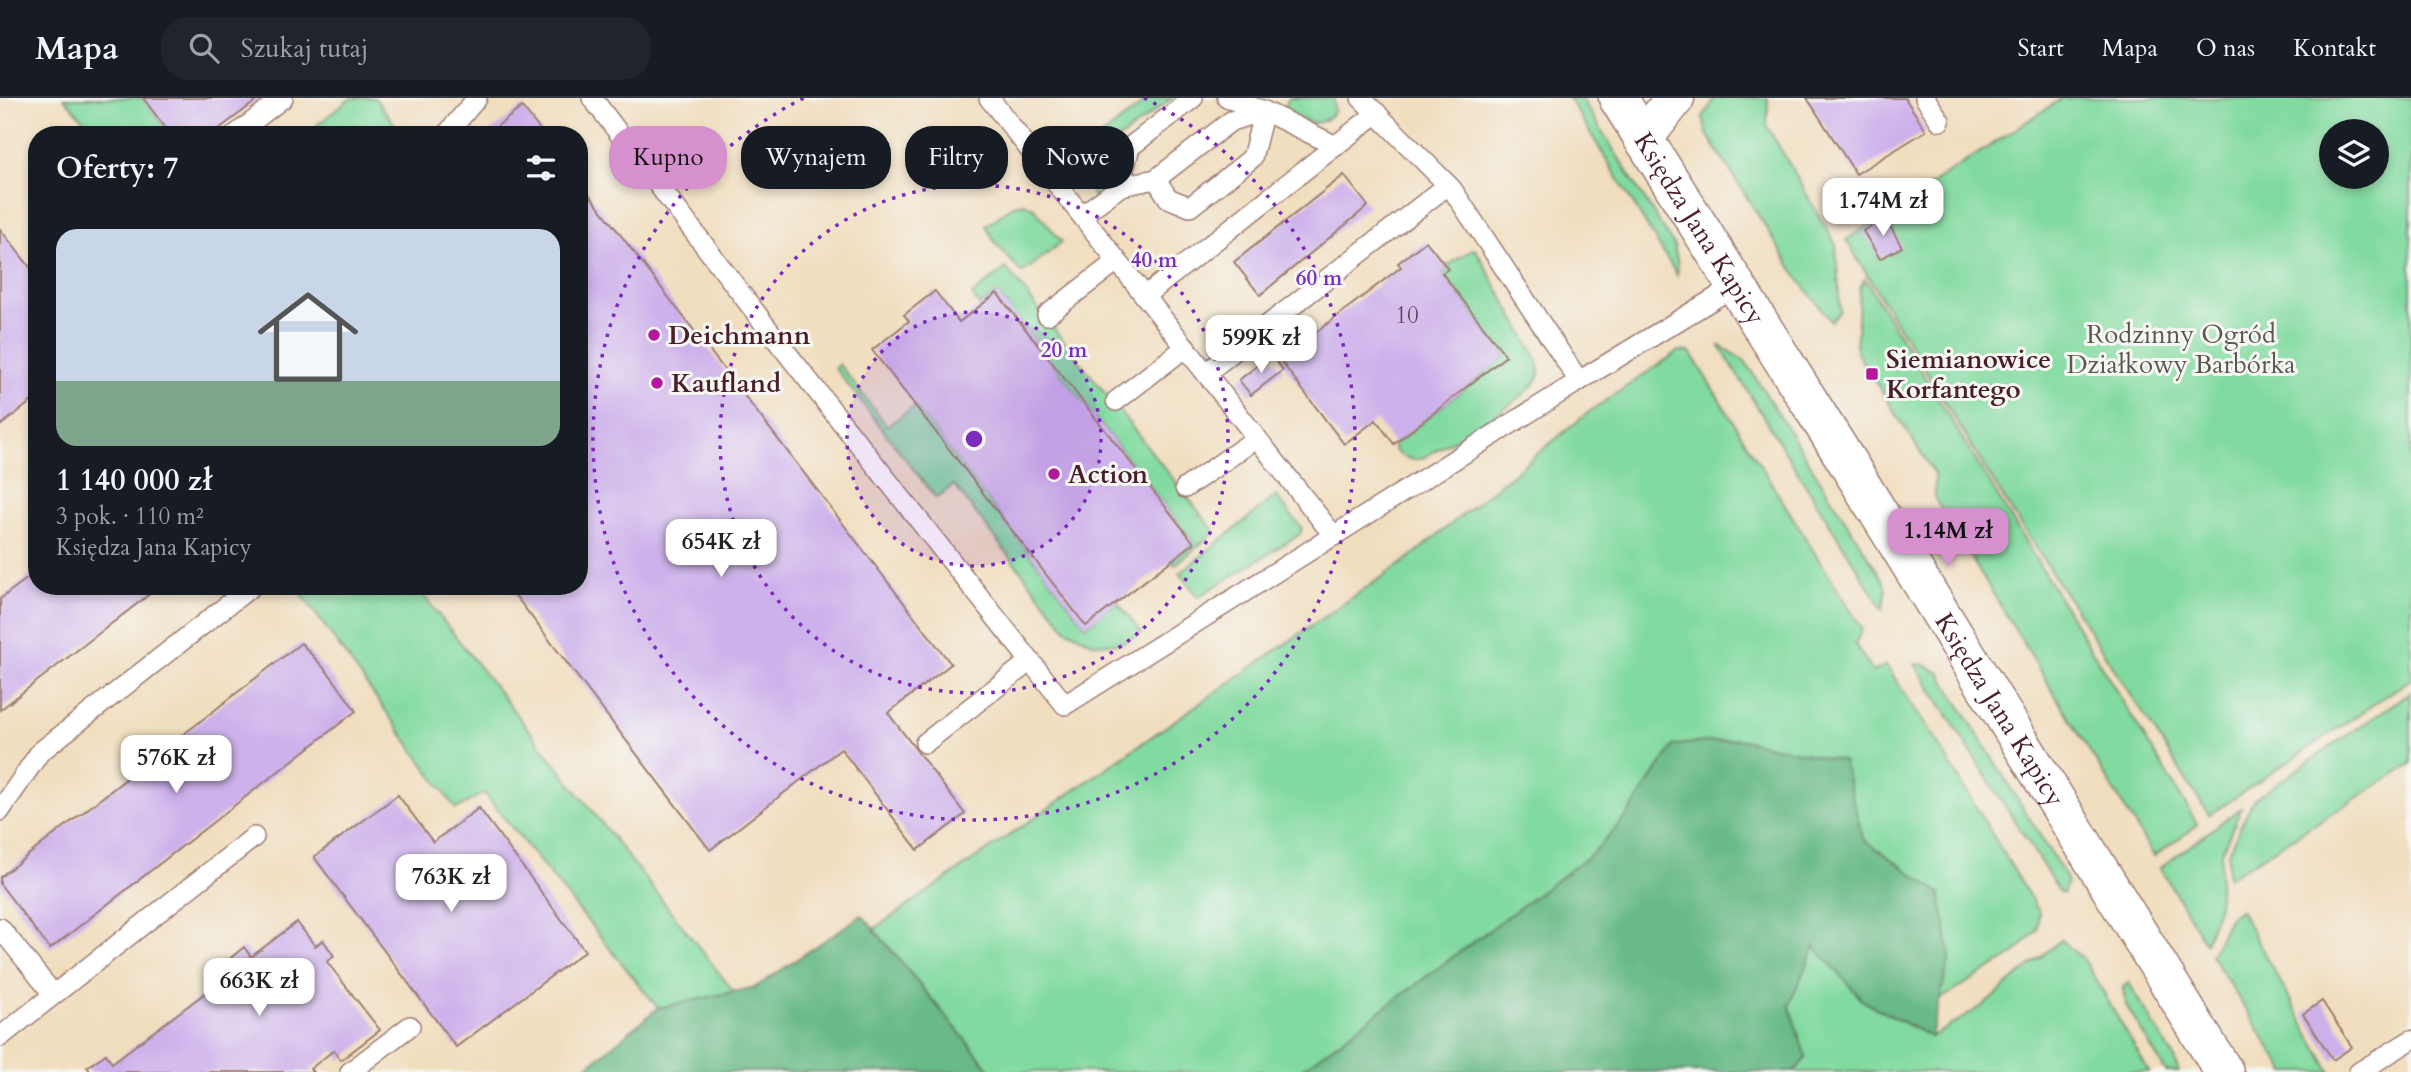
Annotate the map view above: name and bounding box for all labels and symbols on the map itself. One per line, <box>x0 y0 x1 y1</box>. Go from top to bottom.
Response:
street label: Księdza Jana Kapicy <box>1626 126 1774 332</box>
pin: 1.74M zł <box>1811 178 1955 238</box>
text: 40 m <box>1131 246 1178 275</box>
text: 60 m <box>1296 264 1343 293</box>
house number: 10 <box>1395 300 1419 331</box>
pin: 599K zł <box>1196 316 1326 375</box>
park label: Rodzinny Ogród Działkowy Barbórka <box>2066 317 2296 382</box>
place label: Deichmann <box>668 318 811 353</box>
marker: Deichmann <box>646 327 662 343</box>
text: 20 m <box>1041 336 1088 365</box>
place label: Siemianowice Korfantego <box>1886 342 2051 407</box>
place label: Kaufland <box>671 366 781 401</box>
marker: Siemianowice Korfantego <box>1864 366 1880 382</box>
marker: Kaufland <box>649 375 665 391</box>
centre of rings <box>962 427 986 451</box>
place label: Action <box>1068 457 1149 492</box>
marker: Action <box>1046 466 1062 482</box>
pin: 1.14M zł <box>1876 508 2020 568</box>
pin: 654K zł <box>656 519 786 579</box>
street label: Księdza Jana Kapicy <box>1926 606 2073 813</box>
pin: 576K zł <box>111 736 241 795</box>
pin: 763K zł <box>386 854 516 914</box>
pin: 663K zł <box>194 958 324 1018</box>

